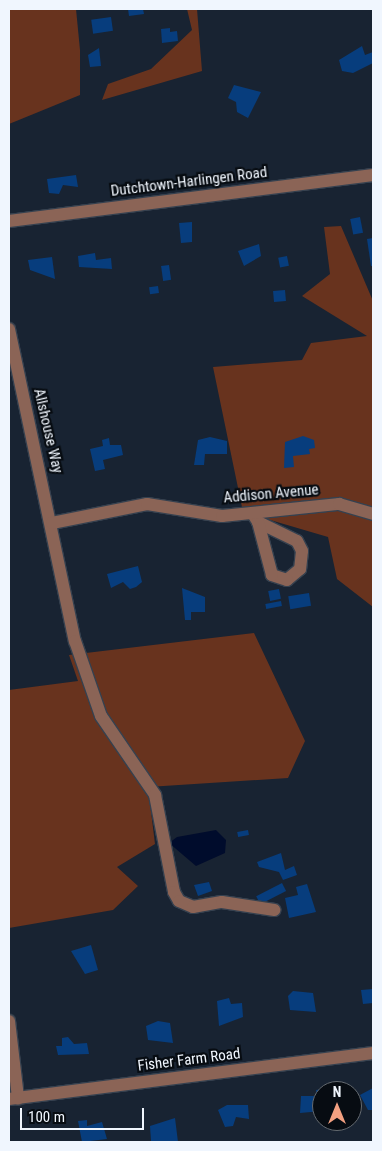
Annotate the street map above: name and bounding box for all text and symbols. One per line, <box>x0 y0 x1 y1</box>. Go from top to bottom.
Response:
street label: Dutchtown-Harlingen Road <box>110 163 268 201</box>
street label: Allshouse Way <box>30 387 66 475</box>
street label: Addison Avenue <box>223 481 319 507</box>
street label: Fisher Farm Road <box>137 1045 241 1075</box>
north arrow <box>312 1081 362 1131</box>
text: N <box>333 1084 341 1100</box>
scale bar <box>22 1098 146 1130</box>
text: 100 m <box>28 1108 65 1126</box>

